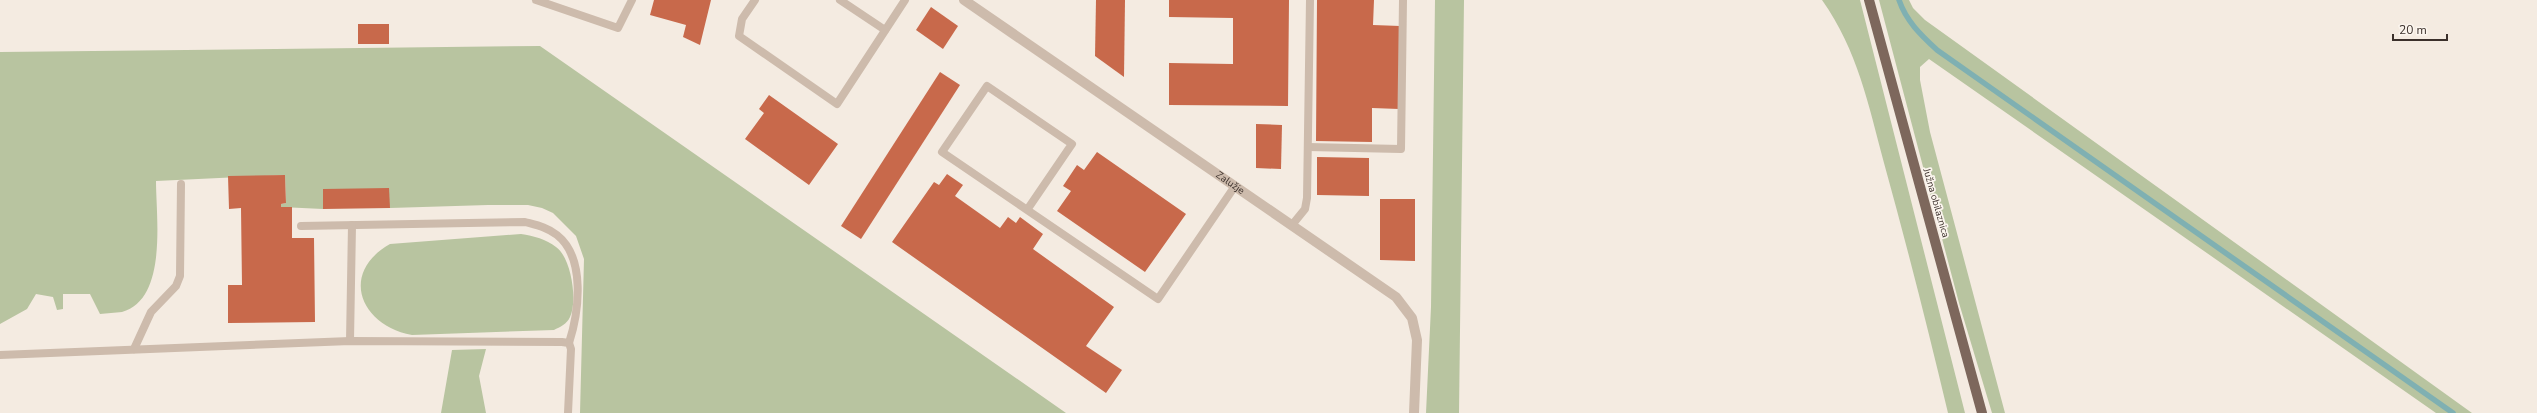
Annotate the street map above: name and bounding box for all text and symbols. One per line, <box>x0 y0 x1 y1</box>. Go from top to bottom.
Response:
scale bar <box>2393 16 2447 42</box>
text: 20 m <box>2399 22 2427 38</box>
street label: Južna obilaznica <box>1919 166 1953 239</box>
street label: Zalužje <box>1213 168 1247 198</box>

